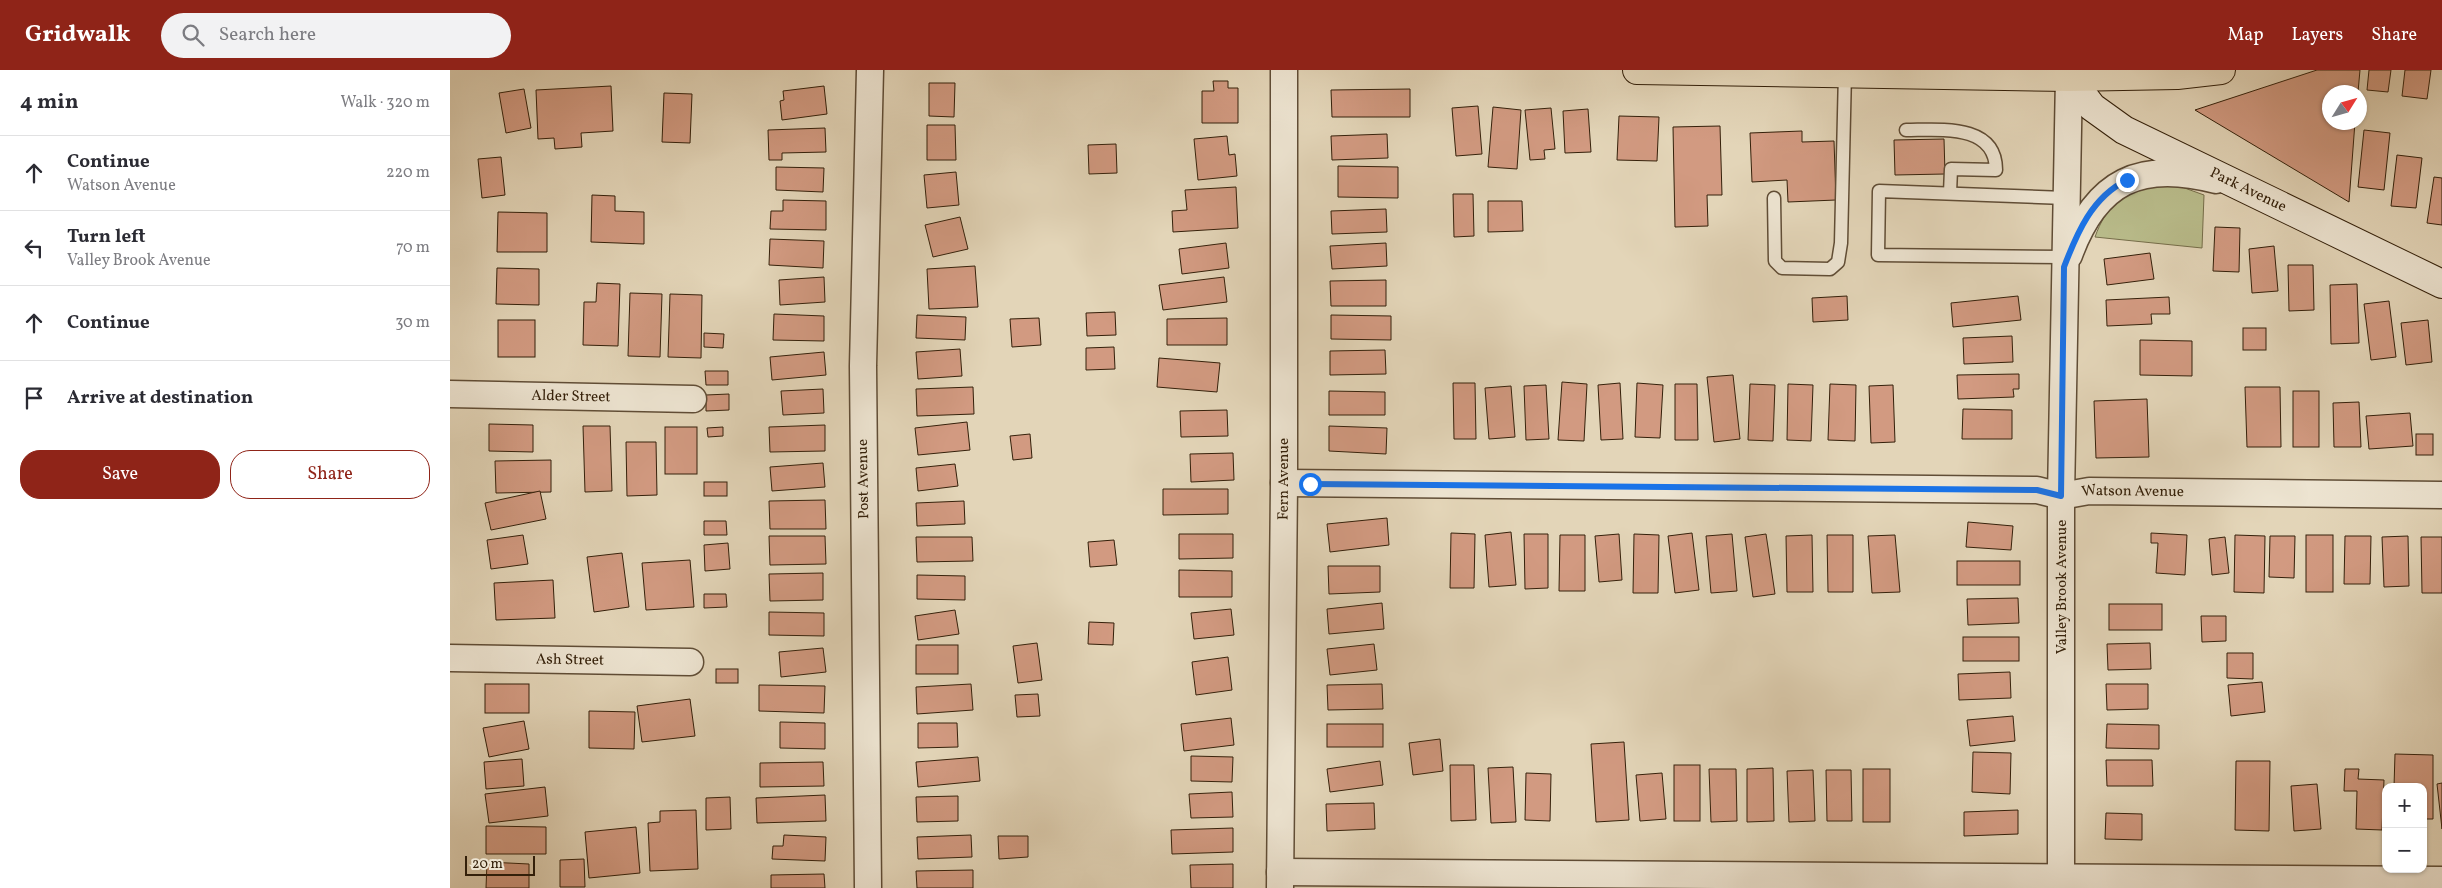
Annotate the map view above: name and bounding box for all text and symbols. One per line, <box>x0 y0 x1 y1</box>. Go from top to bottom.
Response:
search box <box>161 13 511 58</box>
text: Gridwalk <box>25 18 131 52</box>
icon: search <box>179 21 207 49</box>
text: Search here <box>219 22 316 48</box>
text: Map <box>2227 23 2263 48</box>
text: Layers <box>2291 23 2343 48</box>
text: Share <box>2371 23 2417 48</box>
north arrow <box>2322 85 2367 130</box>
text: 4 min <box>20 88 79 117</box>
text: Walk · 320 m <box>340 92 430 114</box>
text: Continue <box>67 149 150 175</box>
icon: ahead <box>20 159 48 187</box>
text: 220 m <box>386 162 430 184</box>
street label: Park Avenue <box>2206 163 2290 218</box>
route end <box>2116 169 2139 192</box>
text: Watson Avenue <box>67 175 176 197</box>
text: Turn left <box>67 224 146 250</box>
icon: left <box>20 234 48 262</box>
text: 70 m <box>396 237 430 259</box>
text: Valley Brook Avenue <box>67 250 211 272</box>
icon: ahead <box>20 309 48 337</box>
text: Continue <box>67 310 150 336</box>
text: 30 m <box>395 312 430 334</box>
icon: arrive <box>20 384 48 412</box>
text: Arrive at destination <box>67 385 253 411</box>
street label: Alder Street <box>531 385 611 408</box>
street label: Fern Avenue <box>1273 438 1295 520</box>
street label: Post Avenue <box>853 439 875 519</box>
button: Save <box>20 450 220 499</box>
button: Share <box>230 450 430 499</box>
route start <box>1299 473 1322 496</box>
street label: Watson Avenue <box>2080 479 2184 503</box>
street label: Valley Brook Avenue <box>2052 520 2073 654</box>
street label: Ash Street <box>536 649 604 671</box>
map controls <box>2382 783 2427 873</box>
button: + <box>2382 783 2427 828</box>
button: − <box>2382 828 2427 873</box>
scale bar <box>465 853 535 876</box>
text: 20 m <box>472 855 503 874</box>

